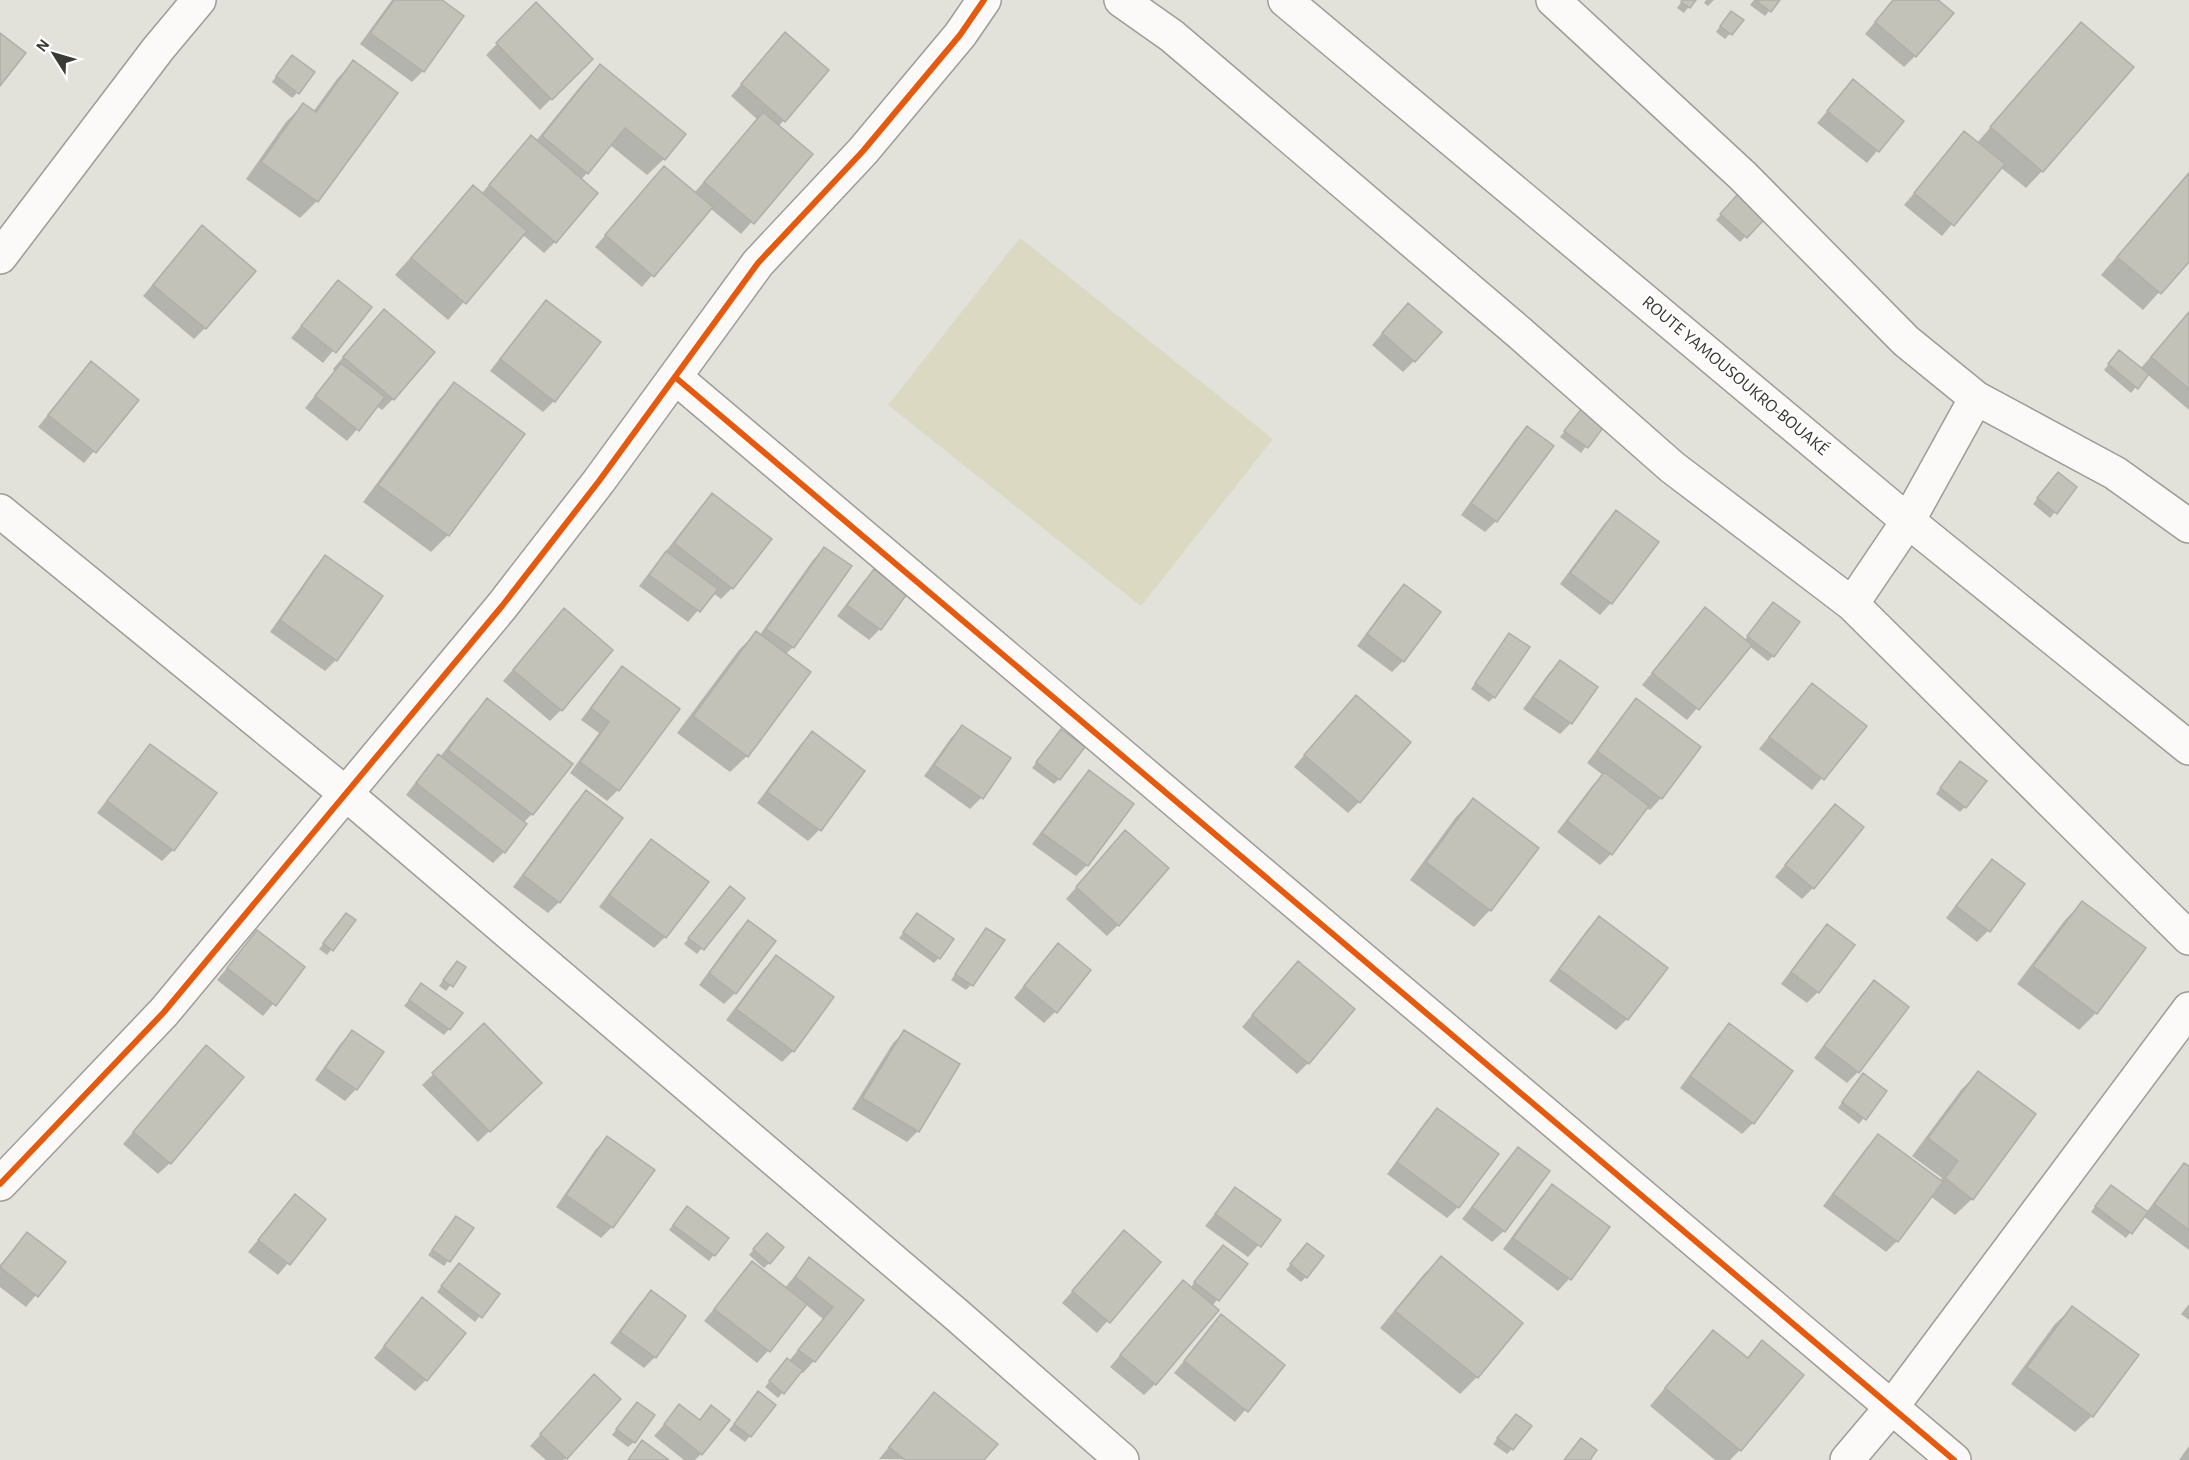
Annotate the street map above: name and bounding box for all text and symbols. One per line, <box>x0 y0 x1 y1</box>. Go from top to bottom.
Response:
north arrow <box>24 24 84 84</box>
text: N <box>33 36 53 55</box>
street label: ROUTE YAMOUSOUKRO-BOUAKÉ <box>1638 291 1834 459</box>

